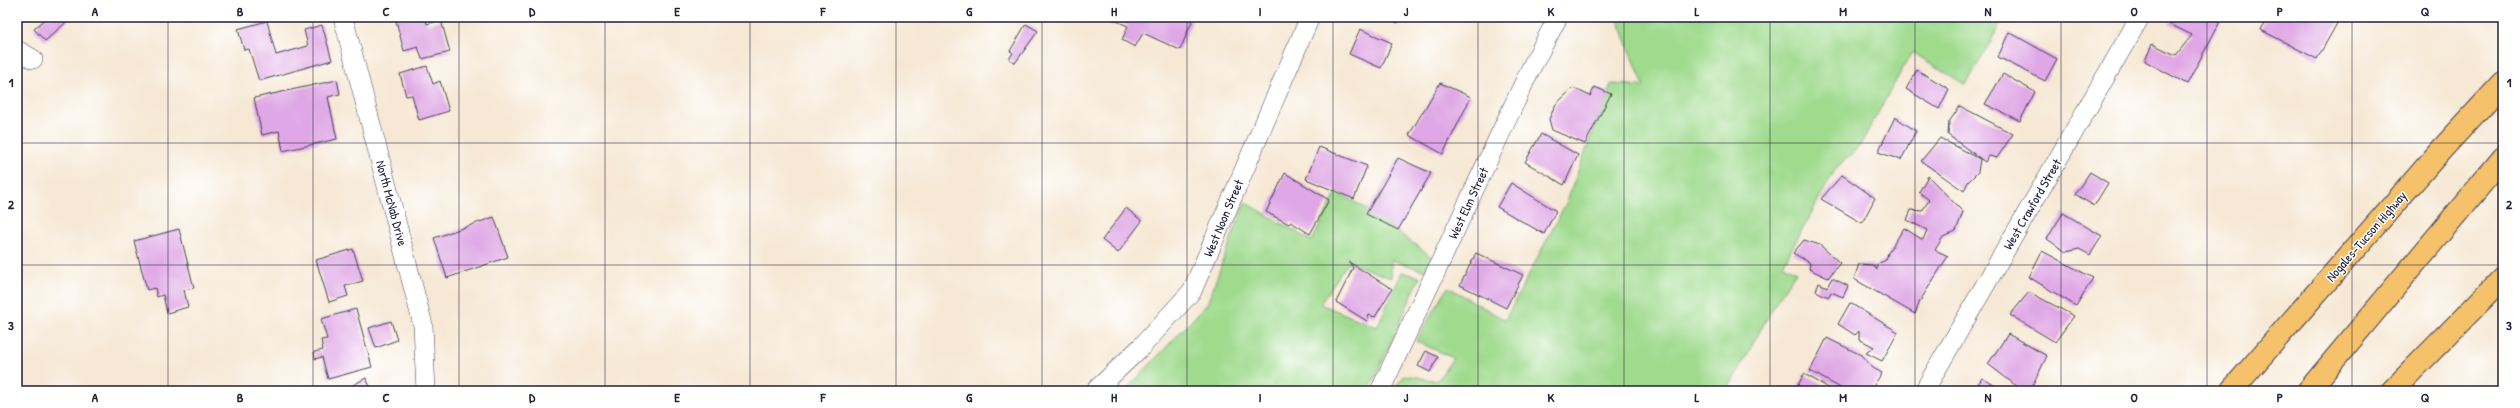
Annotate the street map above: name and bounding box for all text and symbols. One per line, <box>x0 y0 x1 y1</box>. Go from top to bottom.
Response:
text: A <box>92 2 99 20</box>
text: B <box>237 2 244 20</box>
text: C <box>382 2 390 20</box>
text: D <box>529 2 536 20</box>
text: E <box>674 2 680 20</box>
text: F <box>820 2 827 20</box>
text: G <box>966 2 973 20</box>
text: H <box>1111 2 1117 20</box>
text: I <box>1258 2 1262 20</box>
text: J <box>1404 2 1409 20</box>
text: K <box>1548 2 1555 20</box>
text: L <box>1695 2 1700 20</box>
text: M <box>1839 2 1847 20</box>
text: N <box>1985 2 1992 20</box>
text: O <box>2130 2 2138 20</box>
text: P <box>2277 2 2283 20</box>
text: Q <box>2421 2 2430 20</box>
text: 1 <box>9 73 14 91</box>
text: 1 <box>2507 73 2512 91</box>
street label: West Crawford Street <box>1999 155 2066 253</box>
street label: North McNab Drive <box>372 158 412 248</box>
street label: West Elm Street <box>1444 164 1493 242</box>
street label: West Noon Street <box>1199 176 1248 259</box>
street label: Nogales–Tucson Highway <box>2322 187 2411 285</box>
text: 2 <box>8 195 15 213</box>
text: 2 <box>2506 195 2513 213</box>
text: 3 <box>8 316 14 334</box>
text: 3 <box>2506 316 2512 334</box>
text: A <box>92 388 99 406</box>
text: B <box>237 388 244 406</box>
text: C <box>382 388 390 406</box>
text: D <box>529 388 536 406</box>
text: E <box>674 388 680 406</box>
text: F <box>820 388 827 406</box>
text: G <box>966 388 973 406</box>
text: H <box>1111 388 1117 406</box>
text: I <box>1258 388 1262 406</box>
text: J <box>1404 388 1409 406</box>
text: K <box>1548 388 1555 406</box>
text: L <box>1695 388 1700 406</box>
text: M <box>1839 388 1847 406</box>
text: N <box>1985 388 1992 406</box>
text: O <box>2130 388 2138 406</box>
text: P <box>2277 388 2283 406</box>
text: Q <box>2421 388 2430 406</box>

